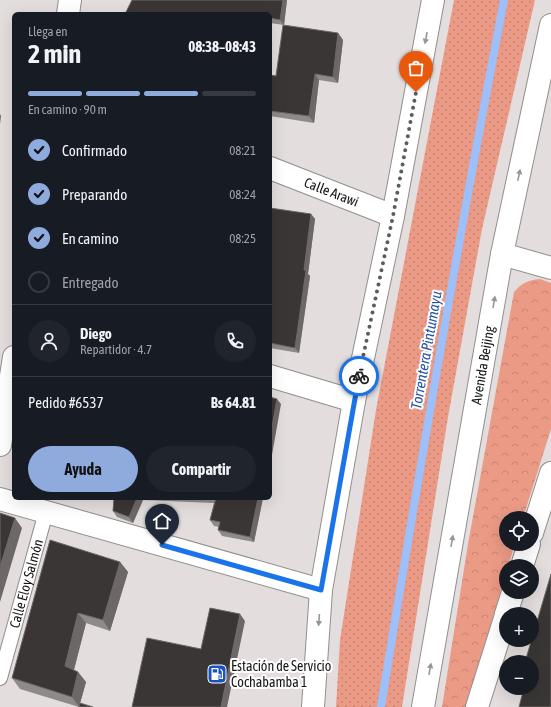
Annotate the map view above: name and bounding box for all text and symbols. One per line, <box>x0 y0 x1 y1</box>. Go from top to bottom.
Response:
text: Llega en <box>28 24 68 39</box>
one-way arrow <box>423 32 429 44</box>
text: 08:38–08:43 <box>188 38 256 55</box>
text: 2 min <box>28 39 81 69</box>
pin <box>399 51 433 92</box>
icon: bag <box>405 57 427 79</box>
text: En camino · 90 m <box>28 102 107 117</box>
icon: check <box>28 139 50 161</box>
text: Confirmado <box>62 142 127 159</box>
text: 08:21 <box>229 143 256 158</box>
one-way arrow <box>517 168 523 181</box>
street label: Calle Arawi <box>302 174 361 210</box>
icon: check <box>28 183 50 205</box>
text: Preparando <box>62 186 127 203</box>
text: 08:24 <box>229 187 256 202</box>
icon: check <box>28 227 50 249</box>
text: En camino <box>62 230 119 247</box>
text: 08:25 <box>229 231 256 246</box>
text: Entregado <box>62 274 119 291</box>
water label: Torrentera Pintumayu <box>407 290 445 410</box>
one-way arrow <box>491 296 497 308</box>
button: person <box>28 320 70 362</box>
button: phone <box>214 320 256 362</box>
text: Diego <box>80 325 112 342</box>
street label: Avenida Beijing <box>468 325 497 406</box>
text: Repartidor · 4.7 <box>80 342 152 357</box>
courier <box>339 356 379 396</box>
icon: bike <box>348 365 370 387</box>
text: Pedido #6537 <box>28 394 104 411</box>
text: Bs 64.81 <box>211 394 256 411</box>
button: Ayuda <box>28 446 138 492</box>
button: Compartir <box>146 446 256 492</box>
pin <box>145 504 179 545</box>
icon: home <box>151 510 173 532</box>
map controls <box>499 511 539 695</box>
button: locate <box>499 511 539 551</box>
one-way arrow <box>450 534 456 547</box>
street label: Calle Eloy Salmón <box>6 537 46 630</box>
button: layers <box>499 559 539 599</box>
button: + <box>499 607 539 647</box>
one-way arrow <box>315 614 322 626</box>
button: − <box>499 655 539 695</box>
place label: Estación de Servicio Cochabamba 1 <box>231 658 331 690</box>
one-way arrow <box>427 662 433 675</box>
fuel station icon: Estación de Servicio Cochabamba 1 <box>206 663 228 685</box>

